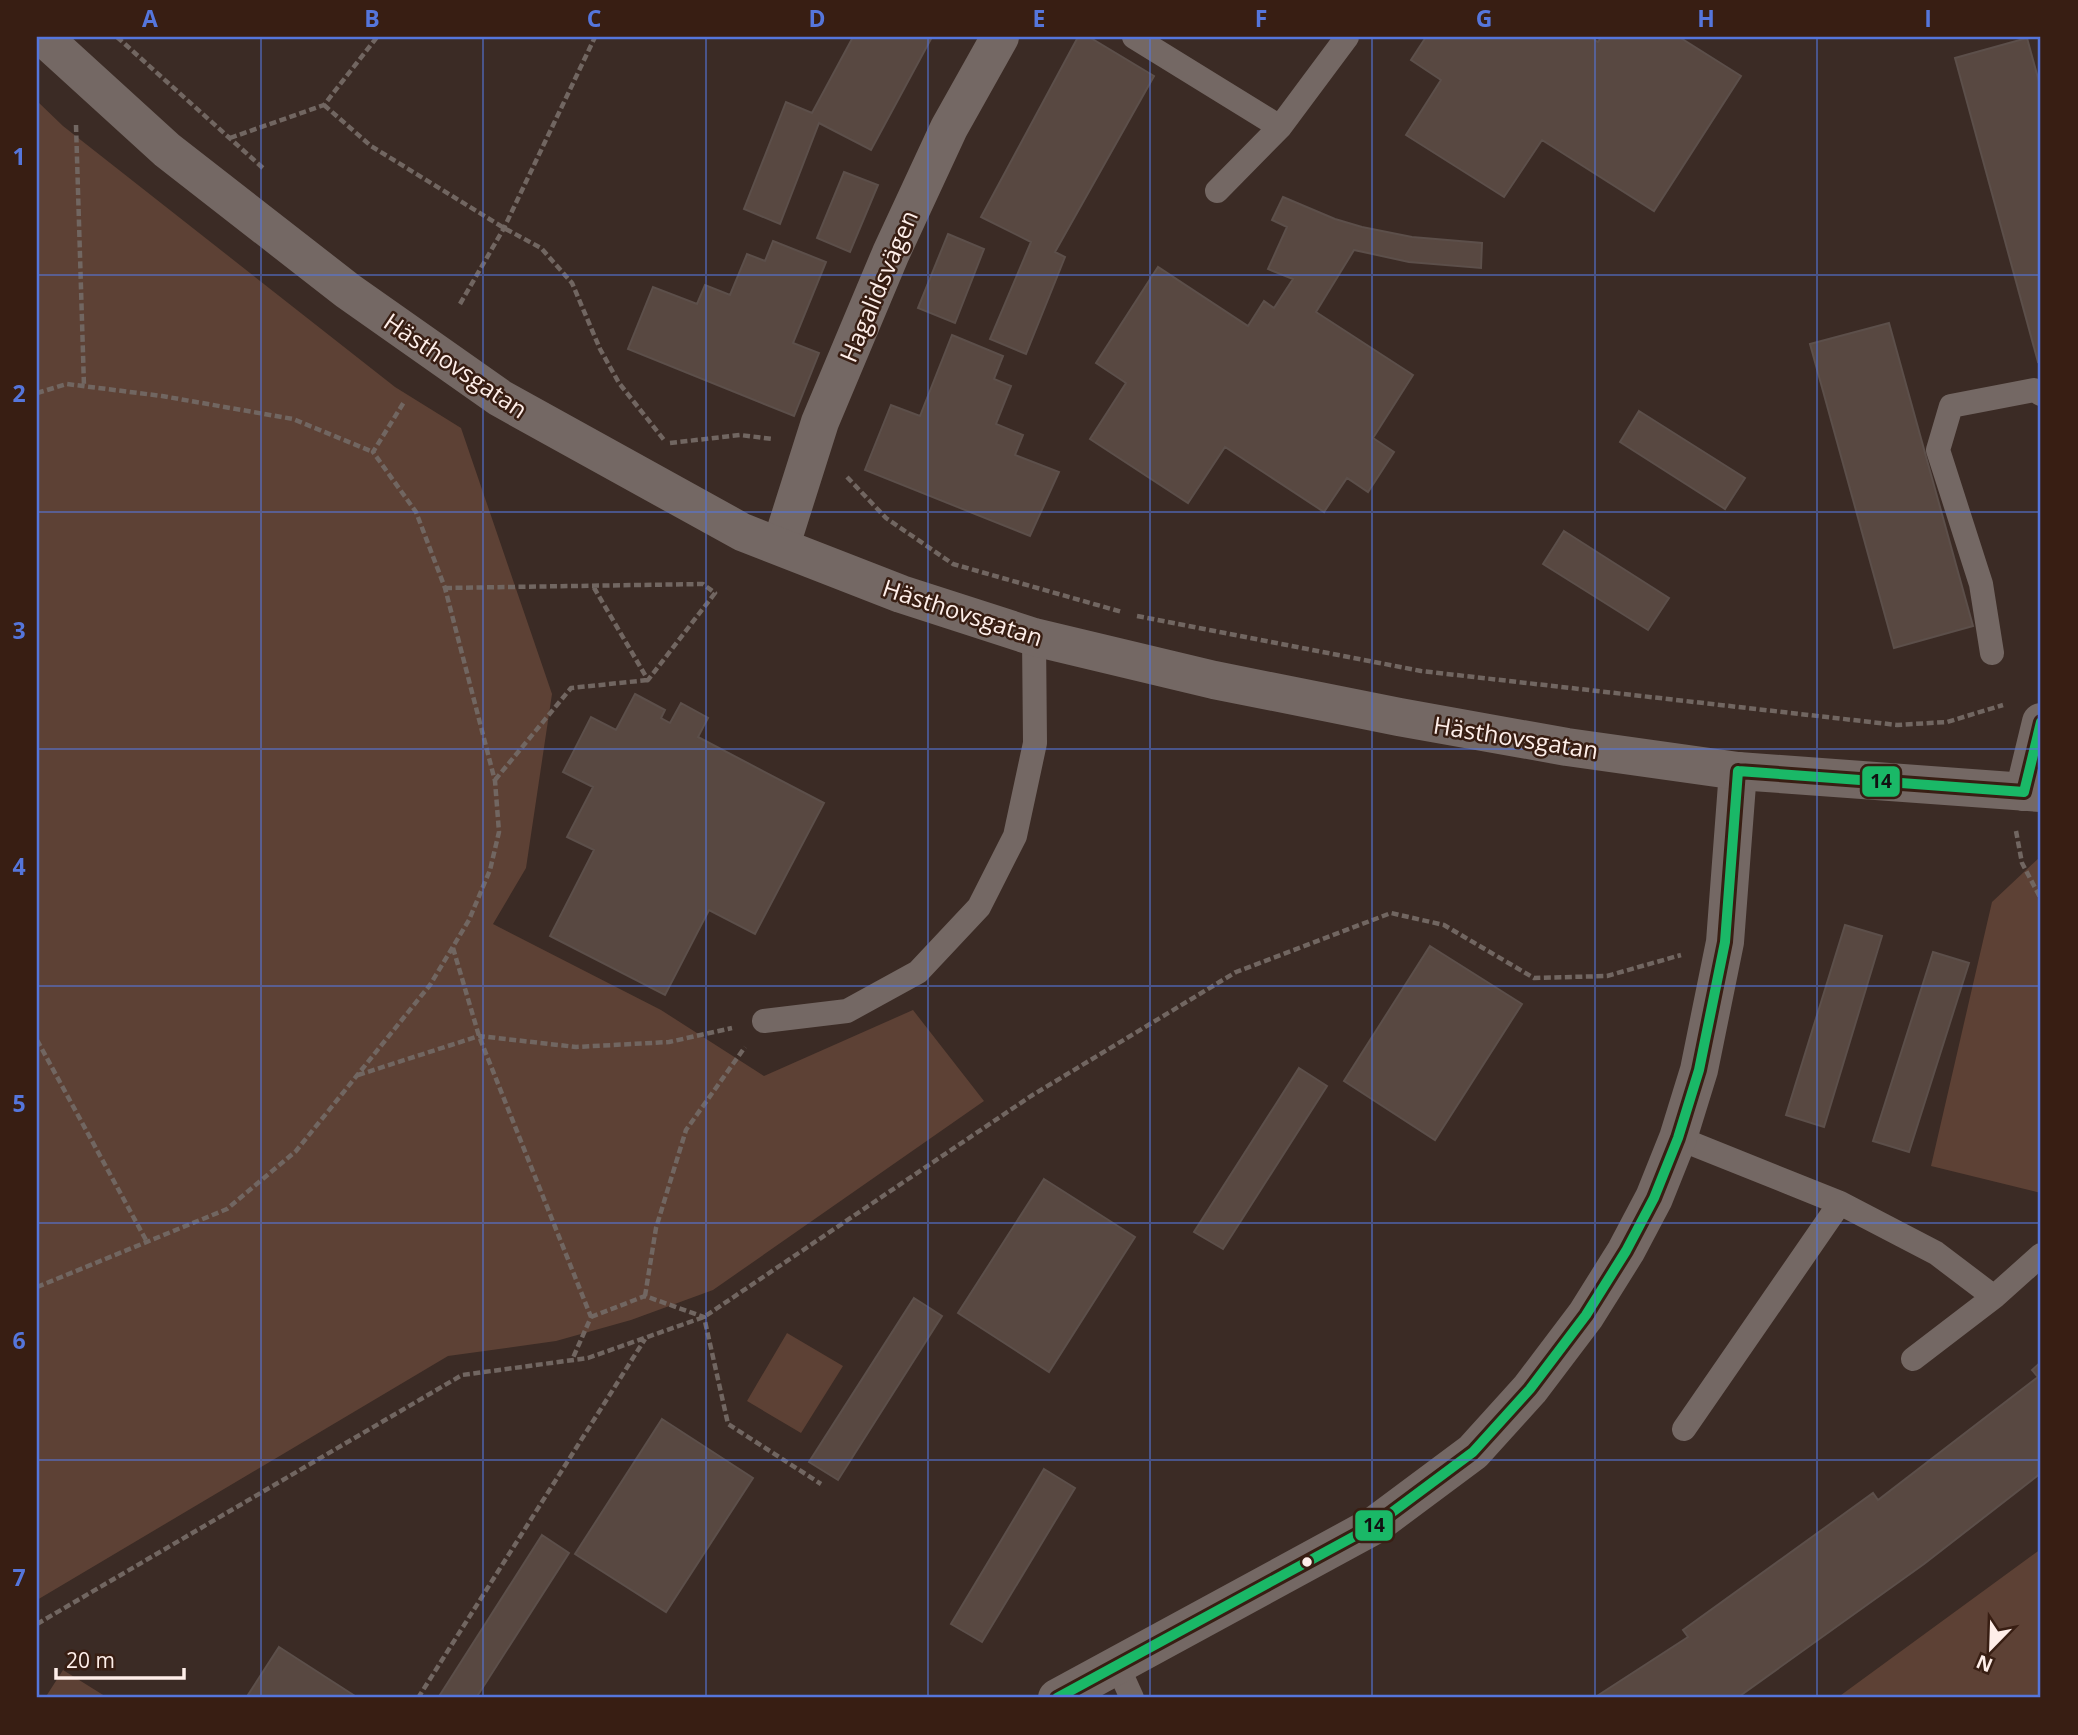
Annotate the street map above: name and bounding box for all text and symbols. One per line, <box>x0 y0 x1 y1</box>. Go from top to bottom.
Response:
text: A <box>142 2 158 34</box>
text: B <box>364 2 380 34</box>
text: C <box>587 2 601 34</box>
text: D <box>808 2 826 34</box>
text: E <box>1033 2 1045 34</box>
text: F <box>1255 2 1267 34</box>
text: G <box>1476 2 1492 34</box>
text: H <box>1697 2 1715 34</box>
text: I <box>1924 2 1932 34</box>
text: 1 <box>12 140 26 172</box>
street label: Hagalidsvägen <box>831 205 925 367</box>
street label: Hästhovsgatan <box>378 305 534 425</box>
text: 2 <box>12 377 26 409</box>
street label: Hästhovsgatan <box>879 571 1047 653</box>
text: 3 <box>12 614 26 646</box>
street label: Hästhovsgatan <box>1431 708 1601 766</box>
line badge: 14 <box>1861 765 1901 798</box>
text: 14 <box>1870 768 1892 794</box>
text: 4 <box>12 850 26 882</box>
text: 5 <box>12 1087 26 1119</box>
text: 6 <box>12 1324 26 1356</box>
line badge: 14 <box>1354 1509 1394 1542</box>
text: 14 <box>1363 1512 1385 1538</box>
unlabelled marker <box>1300 1555 1314 1569</box>
text: 7 <box>12 1561 26 1593</box>
north arrow <box>1955 1612 2025 1682</box>
scale bar <box>56 1637 184 1681</box>
text: 20 m <box>66 1646 115 1674</box>
text: N <box>1972 1649 1997 1679</box>

